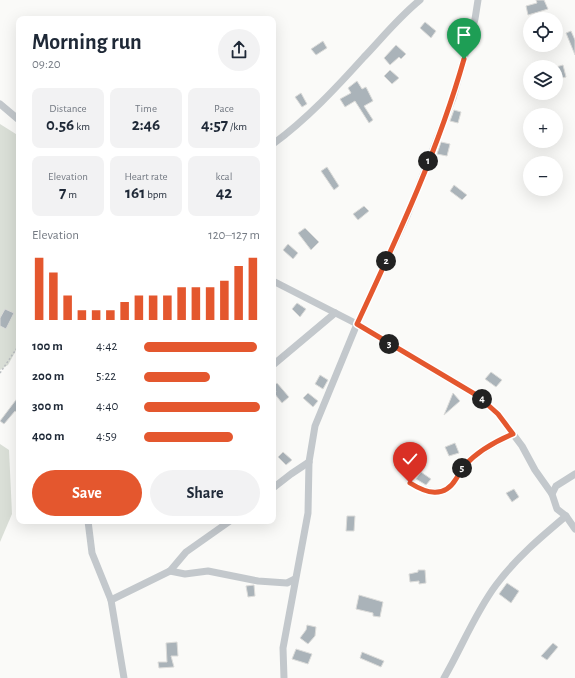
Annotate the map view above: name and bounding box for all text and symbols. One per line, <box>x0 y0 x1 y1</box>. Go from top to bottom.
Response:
map controls <box>523 12 563 196</box>
button: locate <box>523 12 563 52</box>
pin <box>447 18 481 59</box>
icon: arrive <box>453 24 475 46</box>
button: share <box>218 29 260 71</box>
text: Morning run <box>32 31 142 53</box>
text: 09:20 <box>32 58 61 71</box>
button: layers <box>523 60 563 100</box>
text: Distance <box>49 103 87 114</box>
text: Time <box>135 103 157 114</box>
text: Pace <box>214 103 234 114</box>
button: + <box>523 108 563 148</box>
text: 0.56 <box>46 116 74 133</box>
text: 2:46 <box>132 116 160 133</box>
text: 4:57 <box>201 116 228 133</box>
text: km <box>74 121 90 132</box>
text: /km <box>228 121 247 132</box>
pin: 1 <box>418 151 438 171</box>
text: 1 <box>426 155 430 166</box>
button: − <box>523 156 563 196</box>
text: Elevation <box>48 171 88 182</box>
text: Heart rate <box>124 171 168 182</box>
text: kcal <box>216 171 232 182</box>
text: 7 <box>59 184 66 201</box>
text: 161 <box>125 184 145 201</box>
text: 42 <box>216 184 232 201</box>
text: m <box>66 189 77 200</box>
text: bpm <box>145 189 167 200</box>
text: Elevation <box>32 229 79 242</box>
text: 120–127 m <box>208 229 260 242</box>
pin: 2 <box>376 251 396 271</box>
text: 2 <box>383 255 389 266</box>
pin: 3 <box>379 334 399 354</box>
text: 3 <box>387 338 391 349</box>
text: 100 m <box>32 340 63 353</box>
text: 4:42 <box>96 340 117 353</box>
text: 200 m <box>32 370 64 383</box>
text: 5:22 <box>96 370 116 383</box>
pin: 4 <box>472 389 492 409</box>
text: 4 <box>479 393 485 404</box>
text: 300 m <box>32 400 64 413</box>
text: 4:40 <box>96 400 118 413</box>
text: 400 m <box>32 430 65 443</box>
text: 4:59 <box>96 430 117 443</box>
pin <box>393 442 427 483</box>
icon: check <box>399 448 421 470</box>
pin: 5 <box>452 458 472 478</box>
text: 5 <box>460 462 464 473</box>
button: Save <box>32 470 142 516</box>
button: Share <box>150 470 260 516</box>

